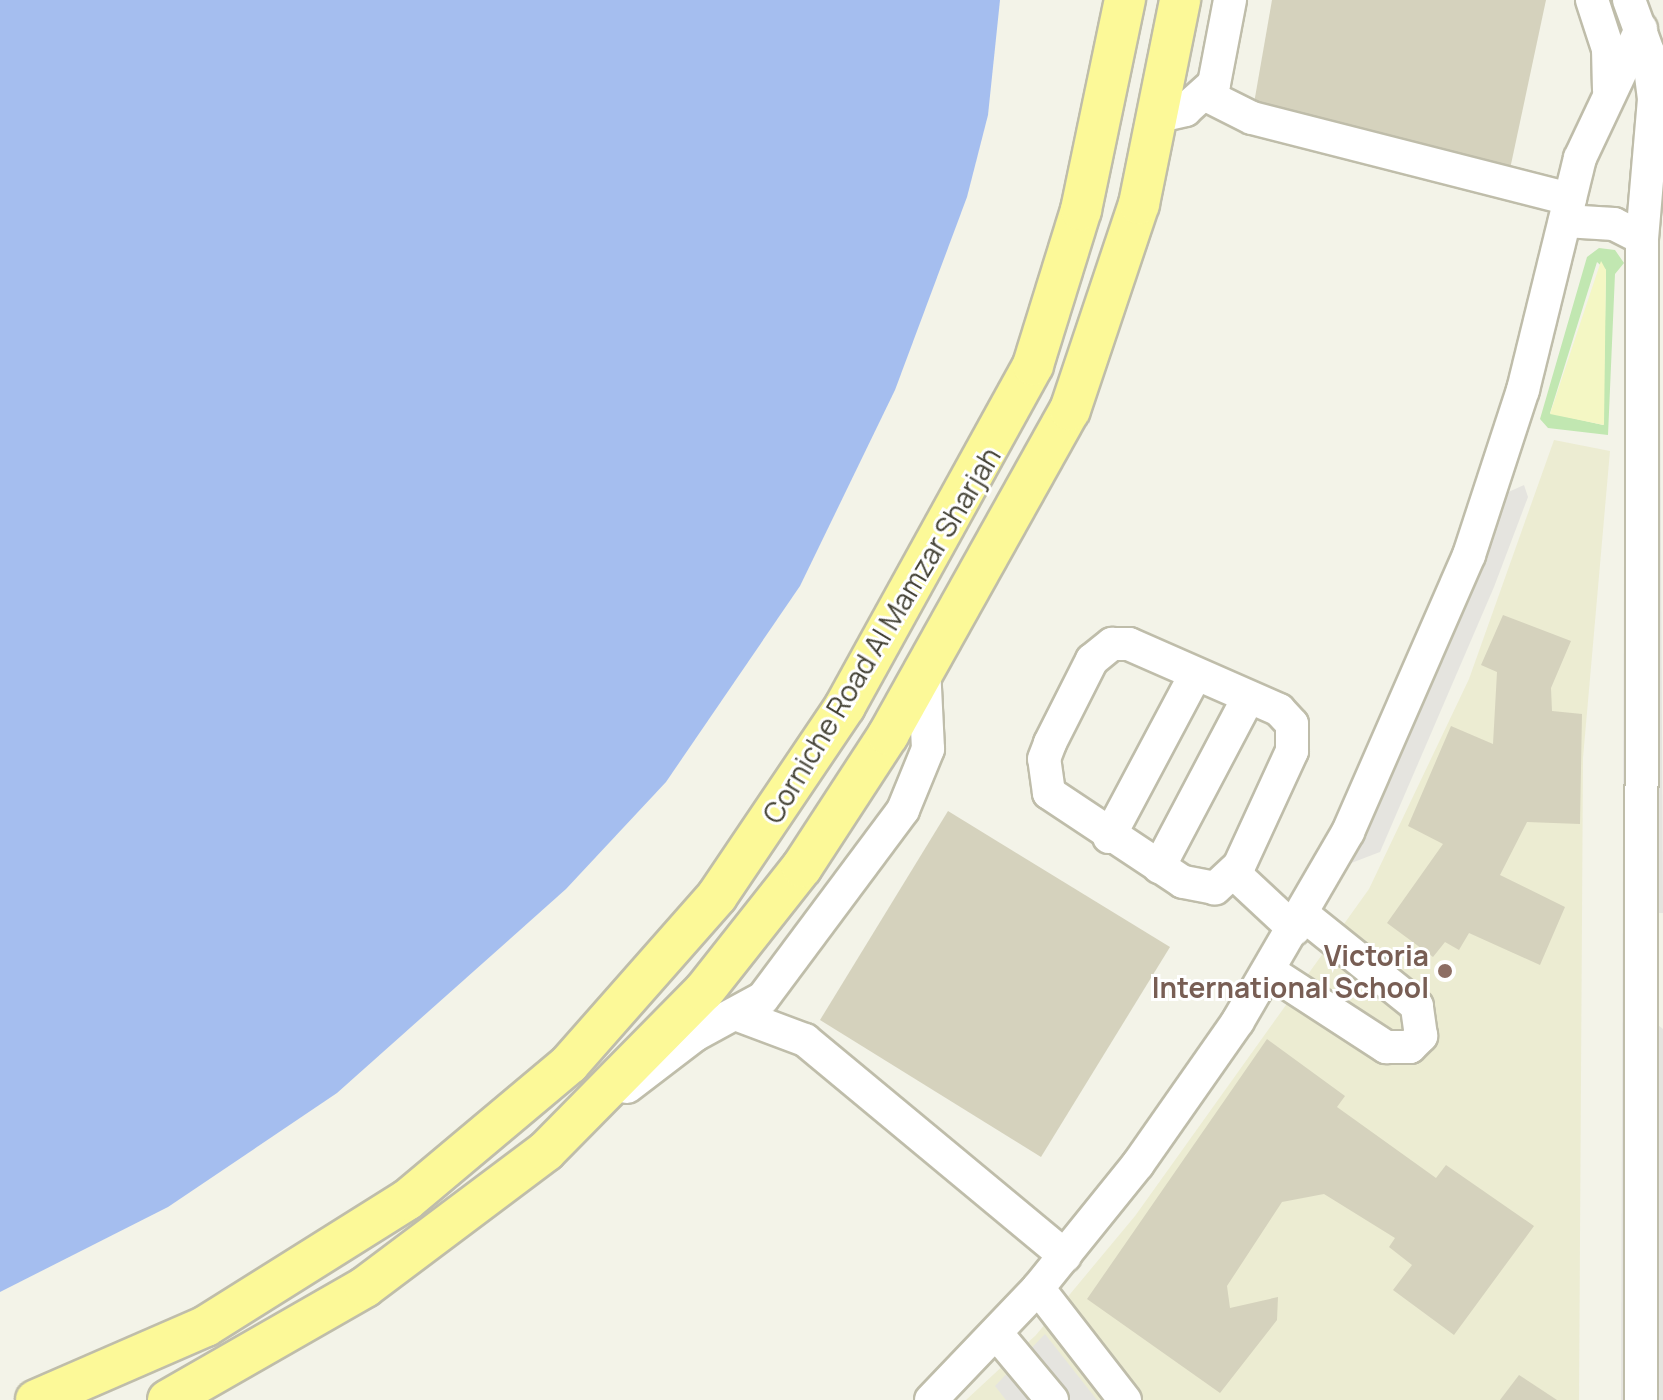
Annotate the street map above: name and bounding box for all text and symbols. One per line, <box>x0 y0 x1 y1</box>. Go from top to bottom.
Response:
street label: Corniche Road Al Mamzar Sharjah <box>755 441 1007 829</box>
place label: Victoria International School <box>1152 938 1429 1004</box>
marker: Victoria International School <box>1436 962 1454 980</box>

